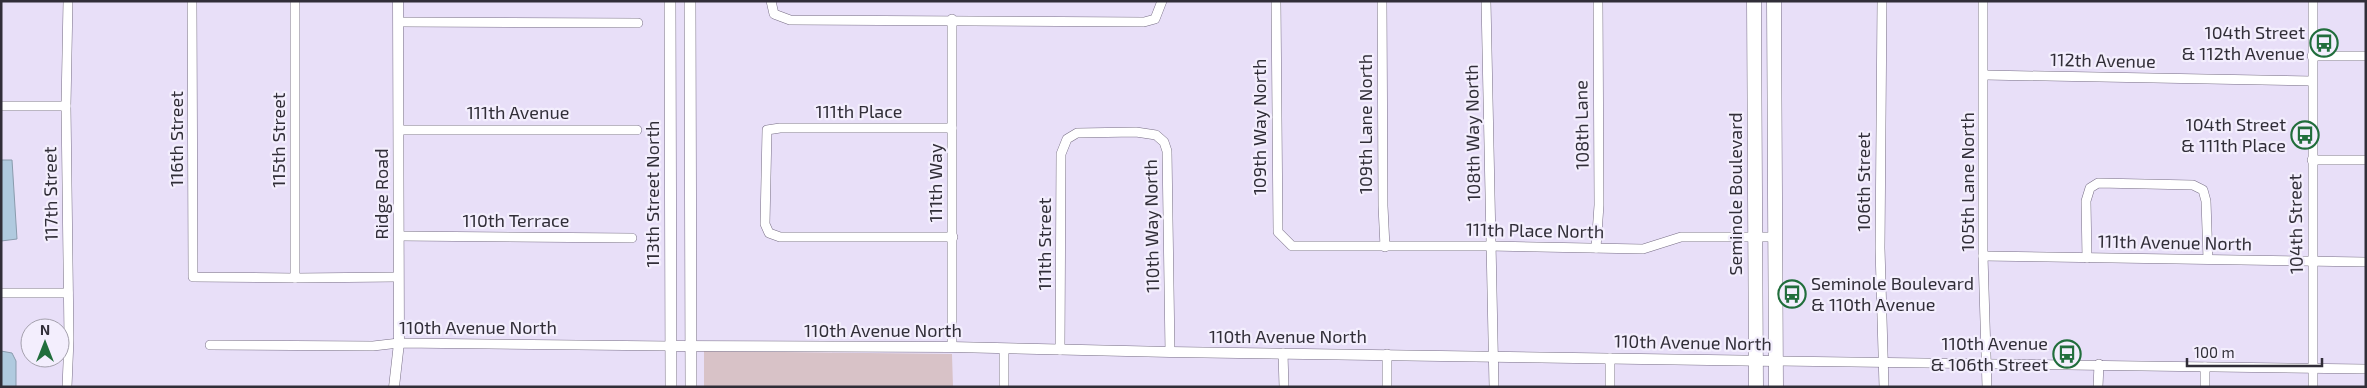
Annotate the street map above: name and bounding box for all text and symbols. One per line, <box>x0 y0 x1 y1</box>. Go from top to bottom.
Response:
place label: 104th Street & 112th Avenue <box>2181 21 2305 64</box>
bus stop icon: 104th Street & 112th Avenue <box>2309 28 2339 58</box>
street label: 112th Avenue <box>2050 48 2156 72</box>
street label: 109th Lane North <box>1354 54 1376 194</box>
street label: 109th Way North <box>1248 59 1270 195</box>
street label: 108th Way North <box>1460 64 1484 202</box>
street label: 108th Lane <box>1569 80 1593 170</box>
street label: 116th Street <box>165 91 187 187</box>
street label: 115th Street <box>267 92 289 188</box>
street label: 111th Place <box>816 100 903 122</box>
street label: 111th Avenue <box>467 101 569 123</box>
street label: 105th Lane North <box>1956 112 1978 252</box>
street label: Seminole Boulevard <box>1724 113 1746 276</box>
place label: 104th Street & 111th Place <box>2181 113 2286 156</box>
street label: 113th Street North <box>641 120 663 268</box>
bus stop icon: 104th Street & 111th Place <box>2290 120 2320 150</box>
street label: 106th Street <box>1852 132 1874 232</box>
street label: 111th Way <box>924 143 946 222</box>
street label: 117th Street <box>38 146 62 242</box>
street label: Ridge Road <box>370 148 392 240</box>
street label: 110th Way North <box>1139 159 1163 293</box>
street label: 104th Street <box>2283 173 2307 274</box>
street label: 111th Street <box>1033 197 1055 290</box>
street label: 110th Terrace <box>463 209 569 231</box>
street label: 111th Place North <box>1466 218 1604 242</box>
street label: 111th Avenue North <box>2098 230 2252 254</box>
place label: Seminole Boulevard & 110th Avenue <box>1811 272 1974 315</box>
bus stop icon: Seminole Boulevard & 110th Avenue <box>1777 279 1807 309</box>
street label: 110th Avenue North <box>399 316 557 338</box>
north arrow <box>20 318 70 368</box>
street label: 110th Avenue North <box>804 319 962 341</box>
text: N <box>40 321 50 338</box>
street label: 110th Avenue North <box>1209 325 1367 347</box>
street label: 110th Avenue North <box>1614 330 1772 354</box>
place label: 110th Avenue & 106th Street <box>1930 332 2048 375</box>
scale bar <box>2187 336 2322 368</box>
bus stop icon: 110th Avenue & 106th Street <box>2052 339 2082 369</box>
text: 100 m <box>2194 343 2235 361</box>

